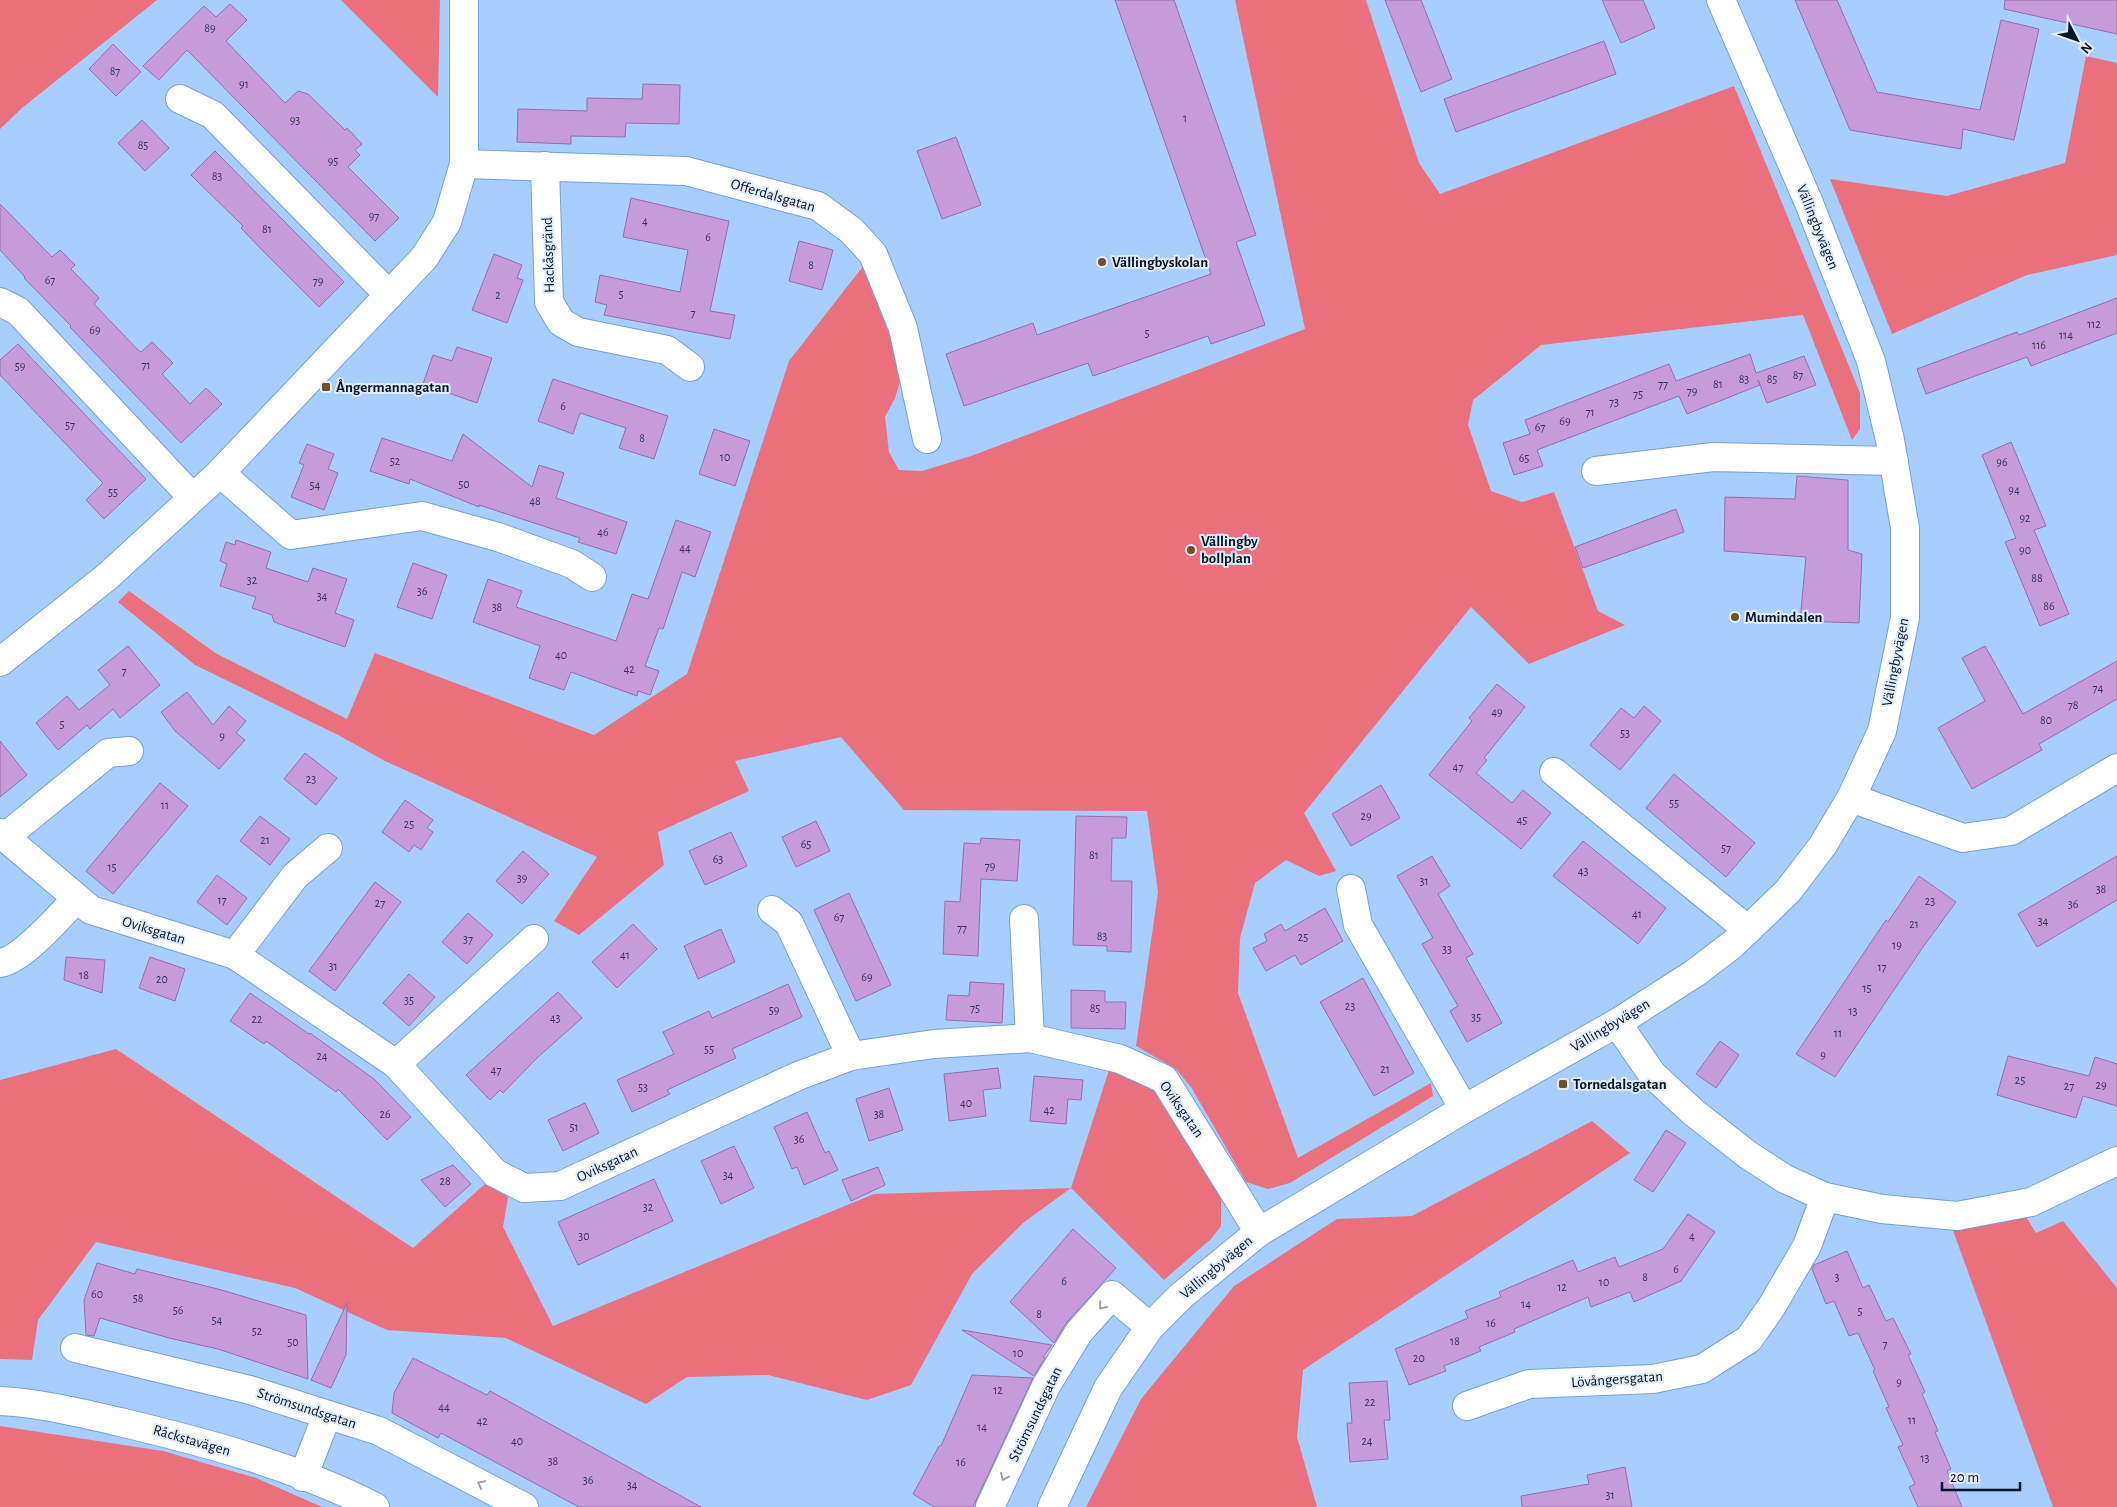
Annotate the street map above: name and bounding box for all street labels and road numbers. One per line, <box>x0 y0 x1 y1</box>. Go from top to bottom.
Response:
street label: Offerdalsgatan <box>729 176 817 215</box>
street label: Vällingbyvägen <box>1794 183 1841 272</box>
street label: Hackåsgränd <box>540 217 557 293</box>
street label: Vällingbyvägen <box>1880 617 1911 707</box>
street label: Oviksgatan <box>120 914 187 947</box>
street label: Vällingbyvägen <box>1568 996 1653 1055</box>
street label: Oviksgatan <box>1157 1078 1206 1140</box>
street label: Oviksgatan <box>574 1144 640 1185</box>
street label: Vällingbyvägen <box>1177 1233 1255 1302</box>
street label: Strömsundsgatan <box>1006 1364 1065 1464</box>
street label: Lövångersgatan <box>1571 1369 1663 1390</box>
street label: Strömsundsgatan <box>255 1385 358 1432</box>
street label: Råckstavägen <box>152 1422 232 1459</box>

